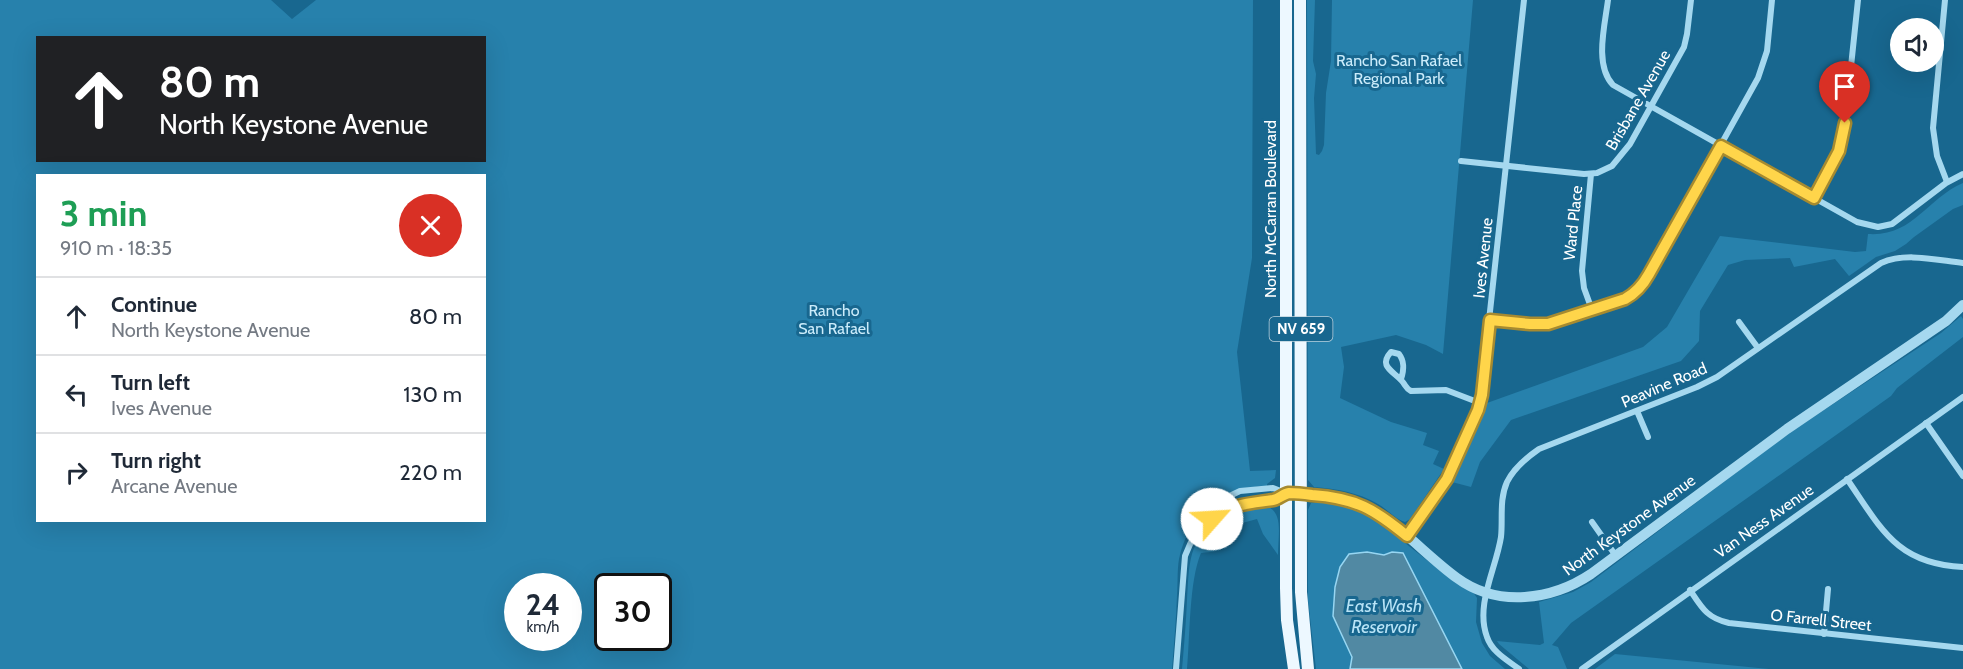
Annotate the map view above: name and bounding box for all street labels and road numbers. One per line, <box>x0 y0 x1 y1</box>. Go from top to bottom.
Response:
street label: Brisbane Avenue <box>1602 47 1674 153</box>
street label: North McCarran Boulevard <box>1261 120 1280 298</box>
street label: Ward Place <box>1560 185 1586 261</box>
street label: Ives Avenue <box>1469 217 1497 299</box>
road number: NV 659 <box>1270 317 1332 341</box>
street label: Peavine Road <box>1618 358 1710 412</box>
street label: North Keystone Avenue <box>1559 470 1699 580</box>
street label: Van Ness Avenue <box>1711 480 1817 562</box>
street label: O Farrell Street <box>1770 605 1873 635</box>

